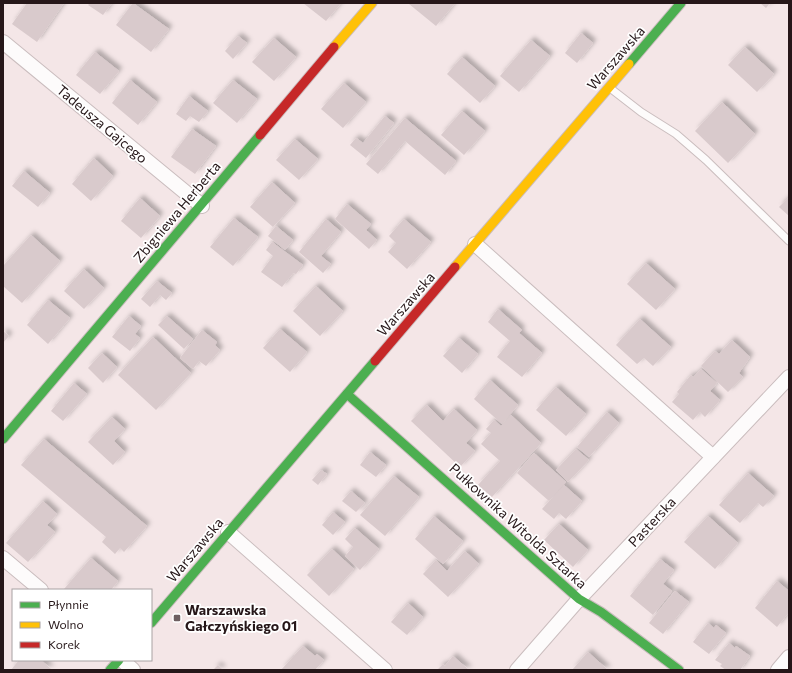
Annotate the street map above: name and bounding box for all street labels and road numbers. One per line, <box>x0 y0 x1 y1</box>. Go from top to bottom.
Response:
street label: Warszawska <box>583 22 648 93</box>
street label: Tadeusza Gajcego <box>54 81 151 166</box>
street label: Zbigniewa Herberta <box>129 158 224 266</box>
street label: Warszawska <box>373 268 438 339</box>
street label: Pułkownika Witolda Sztarka <box>446 459 590 592</box>
street label: Pasterska <box>624 493 679 550</box>
street label: Warszawska <box>163 514 227 585</box>

